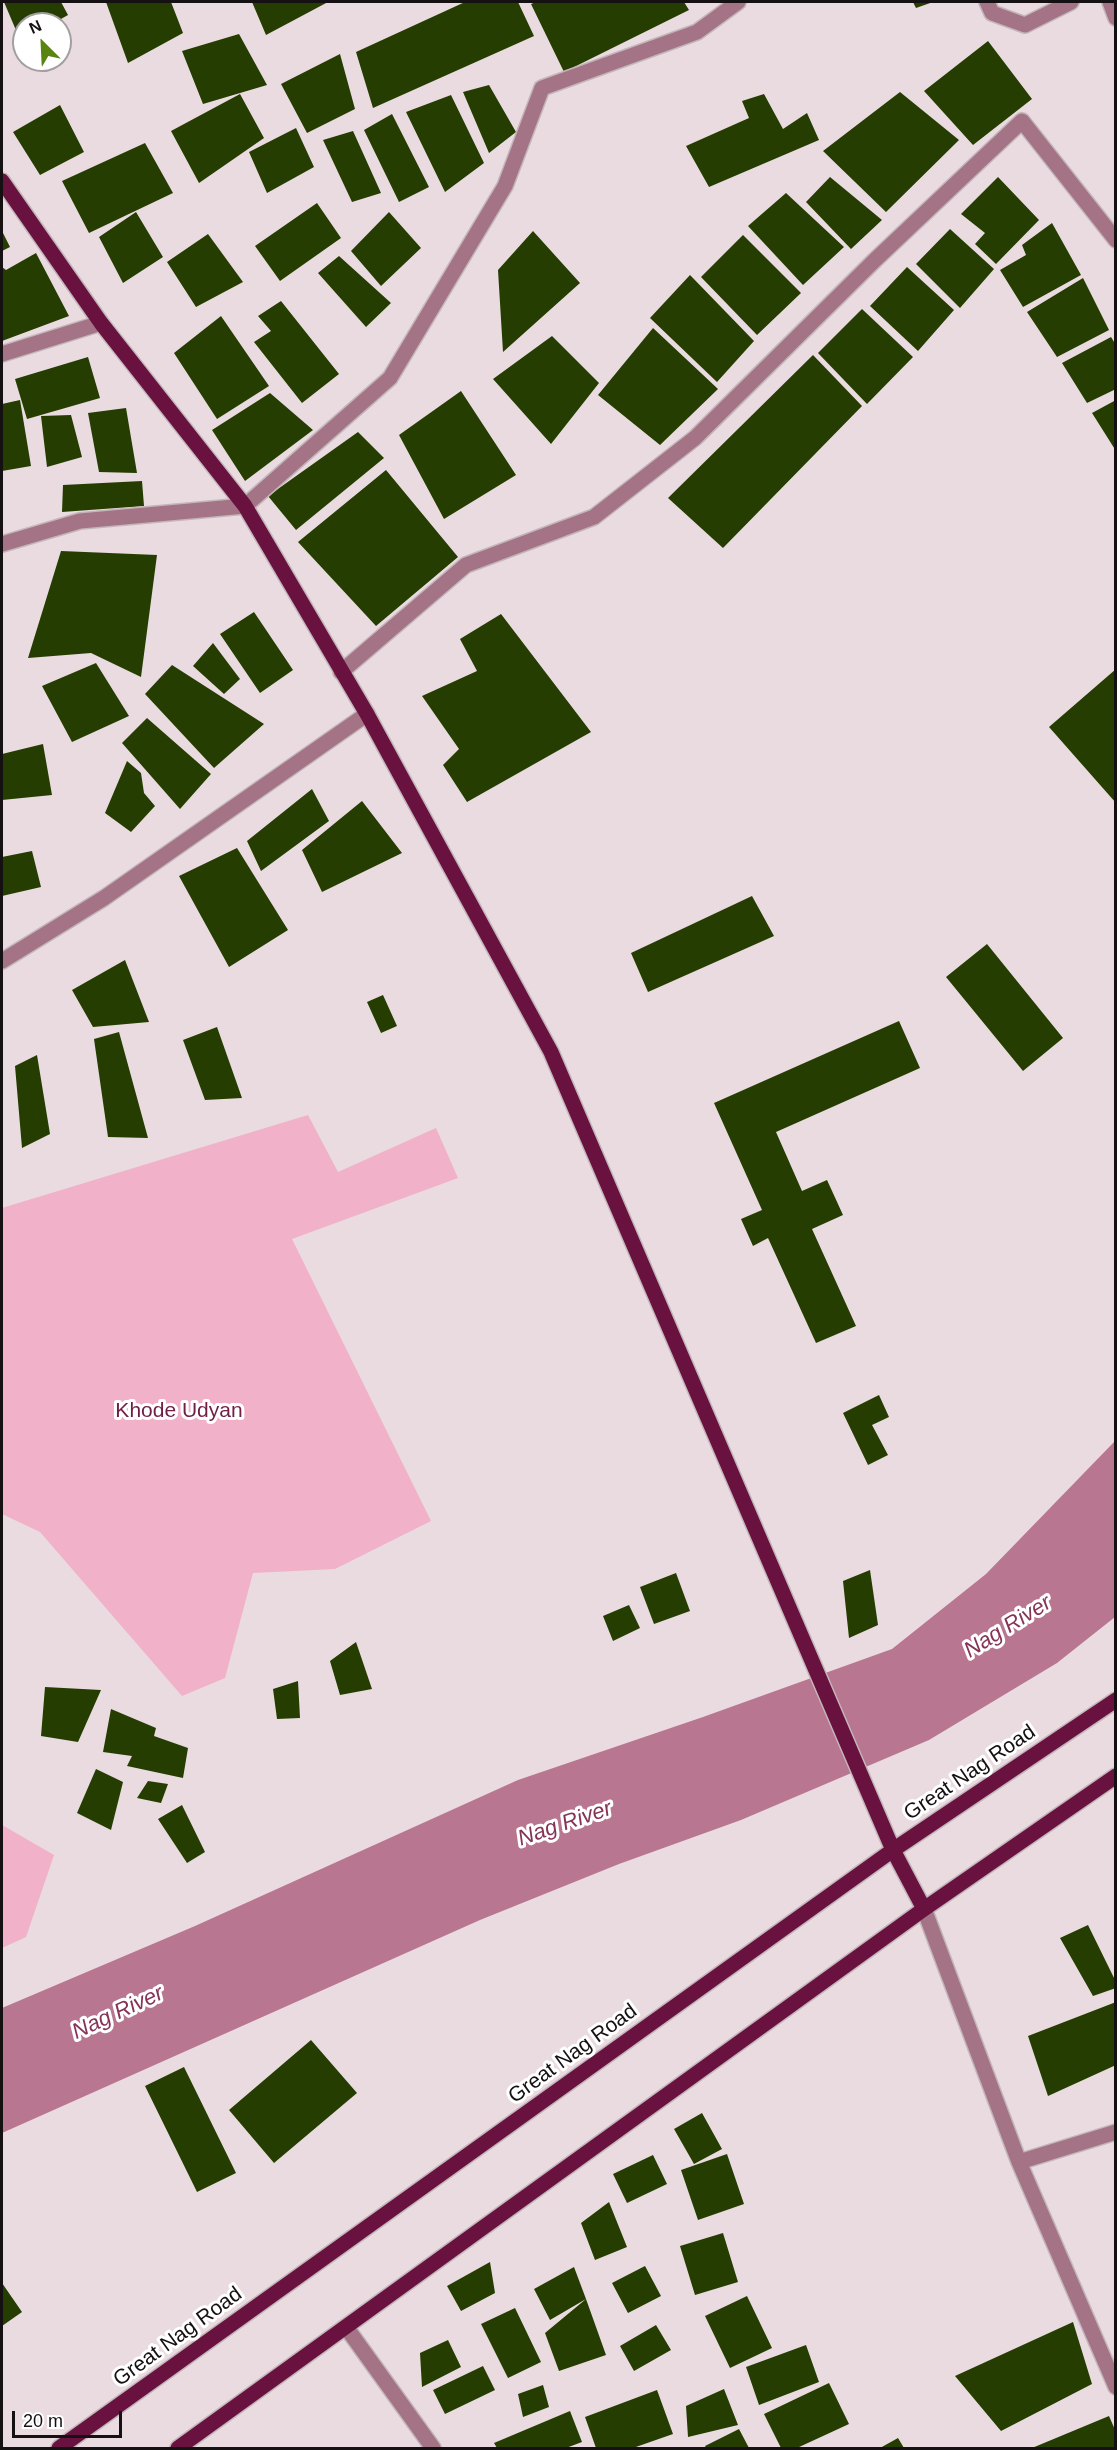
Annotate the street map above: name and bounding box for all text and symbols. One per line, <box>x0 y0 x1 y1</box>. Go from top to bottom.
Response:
north arrow <box>12 12 72 72</box>
text: N <box>27 17 44 37</box>
park label: Khode Udyan <box>115 1398 243 1424</box>
water label: Nag River <box>960 1590 1056 1664</box>
street label: Great Nag Road <box>900 1720 1040 1826</box>
water label: Nag River <box>514 1796 616 1852</box>
water label: Nag River <box>68 1980 168 2046</box>
street label: Great Nag Road <box>504 1999 642 2109</box>
street label: Great Nag Road <box>109 2282 247 2392</box>
scale bar <box>15 2399 124 2437</box>
text: 20 m <box>23 2411 63 2431</box>

